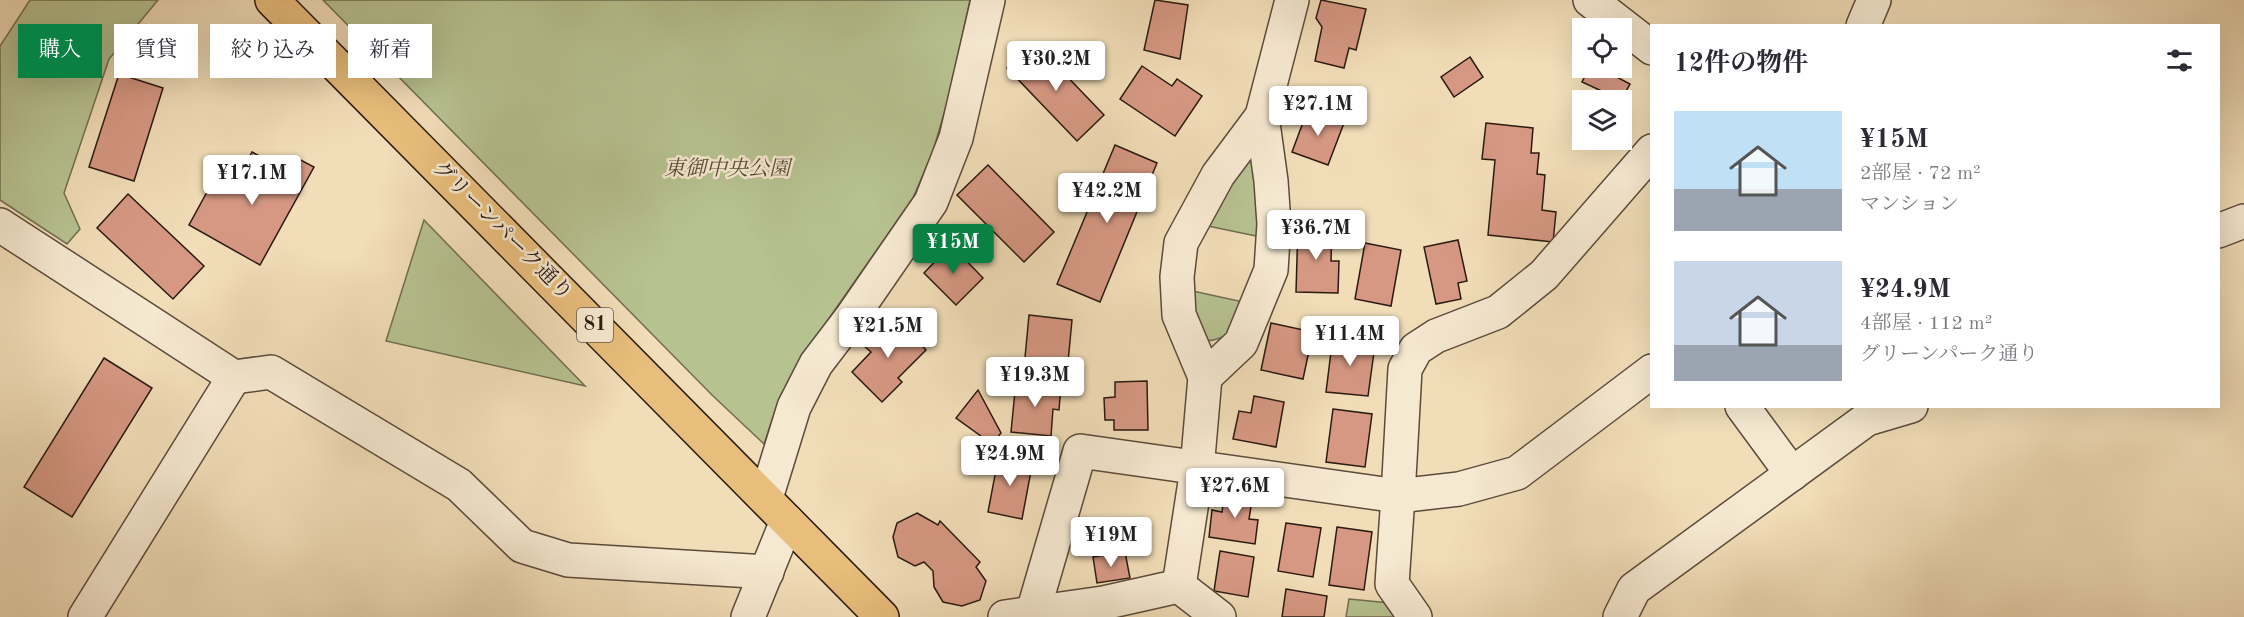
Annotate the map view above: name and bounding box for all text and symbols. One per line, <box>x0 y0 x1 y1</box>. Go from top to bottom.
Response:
map controls <box>1572 18 1632 150</box>
button: locate <box>1572 18 1632 78</box>
chip: 購入 <box>18 24 102 78</box>
chip: 賃貸 <box>114 24 198 78</box>
chip: 絞り込み <box>210 24 336 78</box>
chip: 新着 <box>348 24 432 78</box>
pin: ¥30.2M <box>1007 41 1105 92</box>
icon: filters <box>2163 44 2196 77</box>
text: ¥30.2M <box>1021 50 1091 70</box>
text: 12件の物件 <box>1674 51 1808 77</box>
pin: ¥27.1M <box>1269 86 1367 137</box>
button: layers <box>1572 90 1632 150</box>
text: ¥27.1M <box>1283 95 1353 115</box>
text: ¥15M <box>1860 127 1928 153</box>
icon: home <box>1722 135 1794 207</box>
pin: ¥17.1M <box>203 155 301 206</box>
street label: グリーンパーク通り <box>428 156 577 305</box>
park label: 東御中央公園 <box>664 157 793 180</box>
text: ¥17.1M <box>217 164 287 184</box>
text: 2部屋 · 72 m² <box>1860 164 1981 184</box>
pin: ¥42.2M <box>1058 173 1156 224</box>
text: ¥42.2M <box>1072 182 1142 202</box>
text: マンション <box>1860 195 1959 215</box>
pin: ¥36.7M <box>1267 210 1365 261</box>
text: ¥36.7M <box>1281 219 1351 239</box>
pin: ¥15M <box>917 224 989 275</box>
text: ¥15M <box>927 233 979 253</box>
text: ¥24.9M <box>1860 277 1951 303</box>
icon: home <box>1722 285 1794 357</box>
road number: 81 <box>577 308 613 342</box>
pin: ¥21.5M <box>839 308 937 359</box>
text: 4部屋 · 112 m² <box>1860 314 1992 334</box>
pin: ¥11.4M <box>1301 316 1399 367</box>
text: ¥21.5M <box>853 317 923 337</box>
text: ¥11.4M <box>1315 325 1385 345</box>
text: グリーンパーク通り <box>1860 345 2038 365</box>
pin: ¥19.3M <box>986 357 1084 408</box>
text: ¥19.3M <box>1000 366 1070 386</box>
pin: ¥24.9M <box>961 436 1059 487</box>
text: ¥24.9M <box>975 445 1045 465</box>
pin: ¥27.6M <box>1186 468 1284 519</box>
text: ¥27.6M <box>1200 477 1270 497</box>
pin: ¥19M <box>1075 517 1147 568</box>
text: ¥19M <box>1085 526 1137 546</box>

